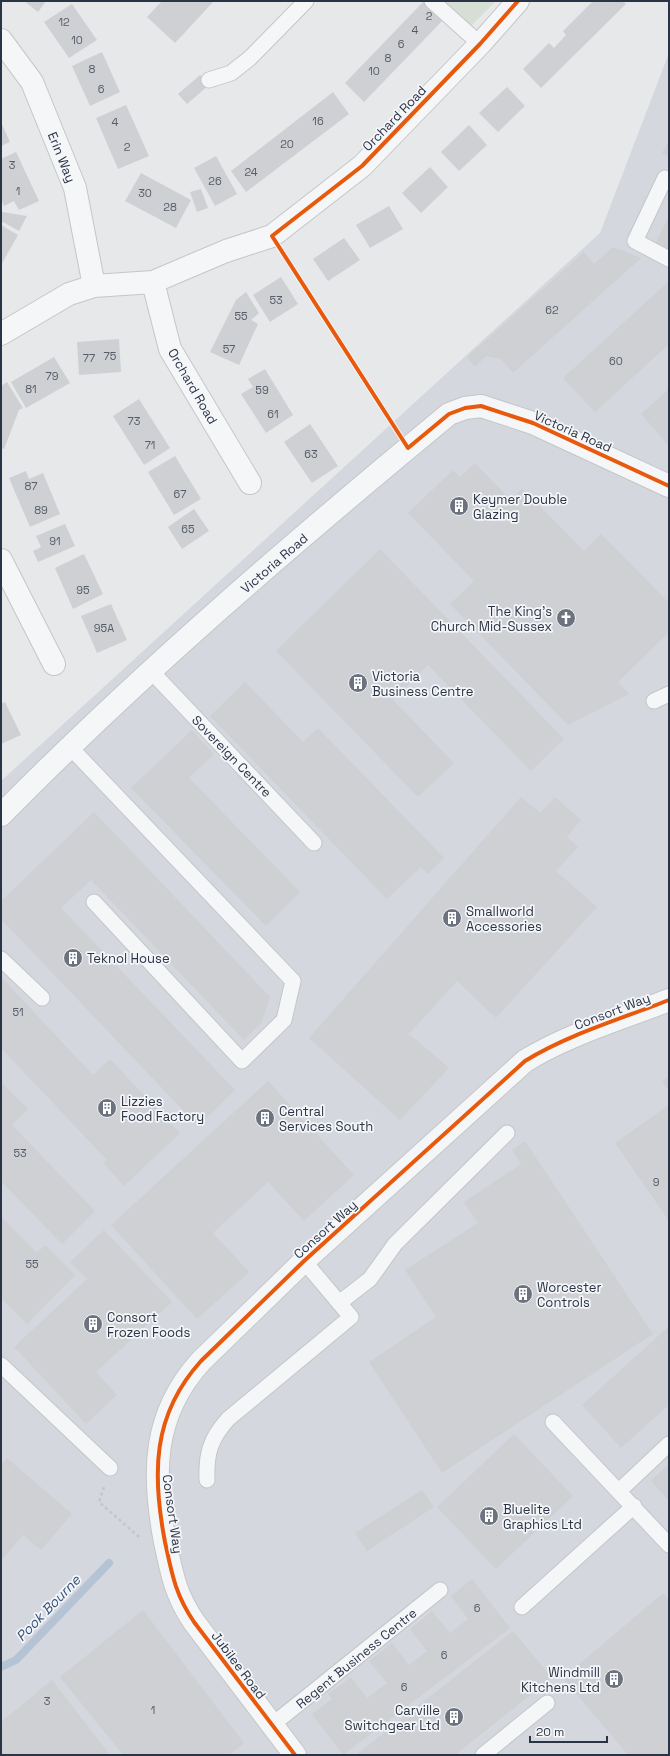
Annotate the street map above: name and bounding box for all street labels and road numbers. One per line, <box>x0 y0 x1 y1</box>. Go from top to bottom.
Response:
street label: Orchard Road <box>359 82 430 155</box>
street label: Erin Way <box>44 129 79 185</box>
street label: Orchard Road <box>164 345 221 427</box>
street label: Victoria Road <box>531 407 614 456</box>
street label: Victoria Road <box>237 530 311 597</box>
street label: Sovereign Centre <box>188 712 275 801</box>
street label: Consort Way <box>572 989 653 1034</box>
street label: Consort Way <box>290 1196 361 1262</box>
street label: Consort Way <box>159 1473 186 1555</box>
street label: Regent Business Centre <box>292 1604 420 1712</box>
street label: Jubilee Road <box>208 1628 270 1703</box>

